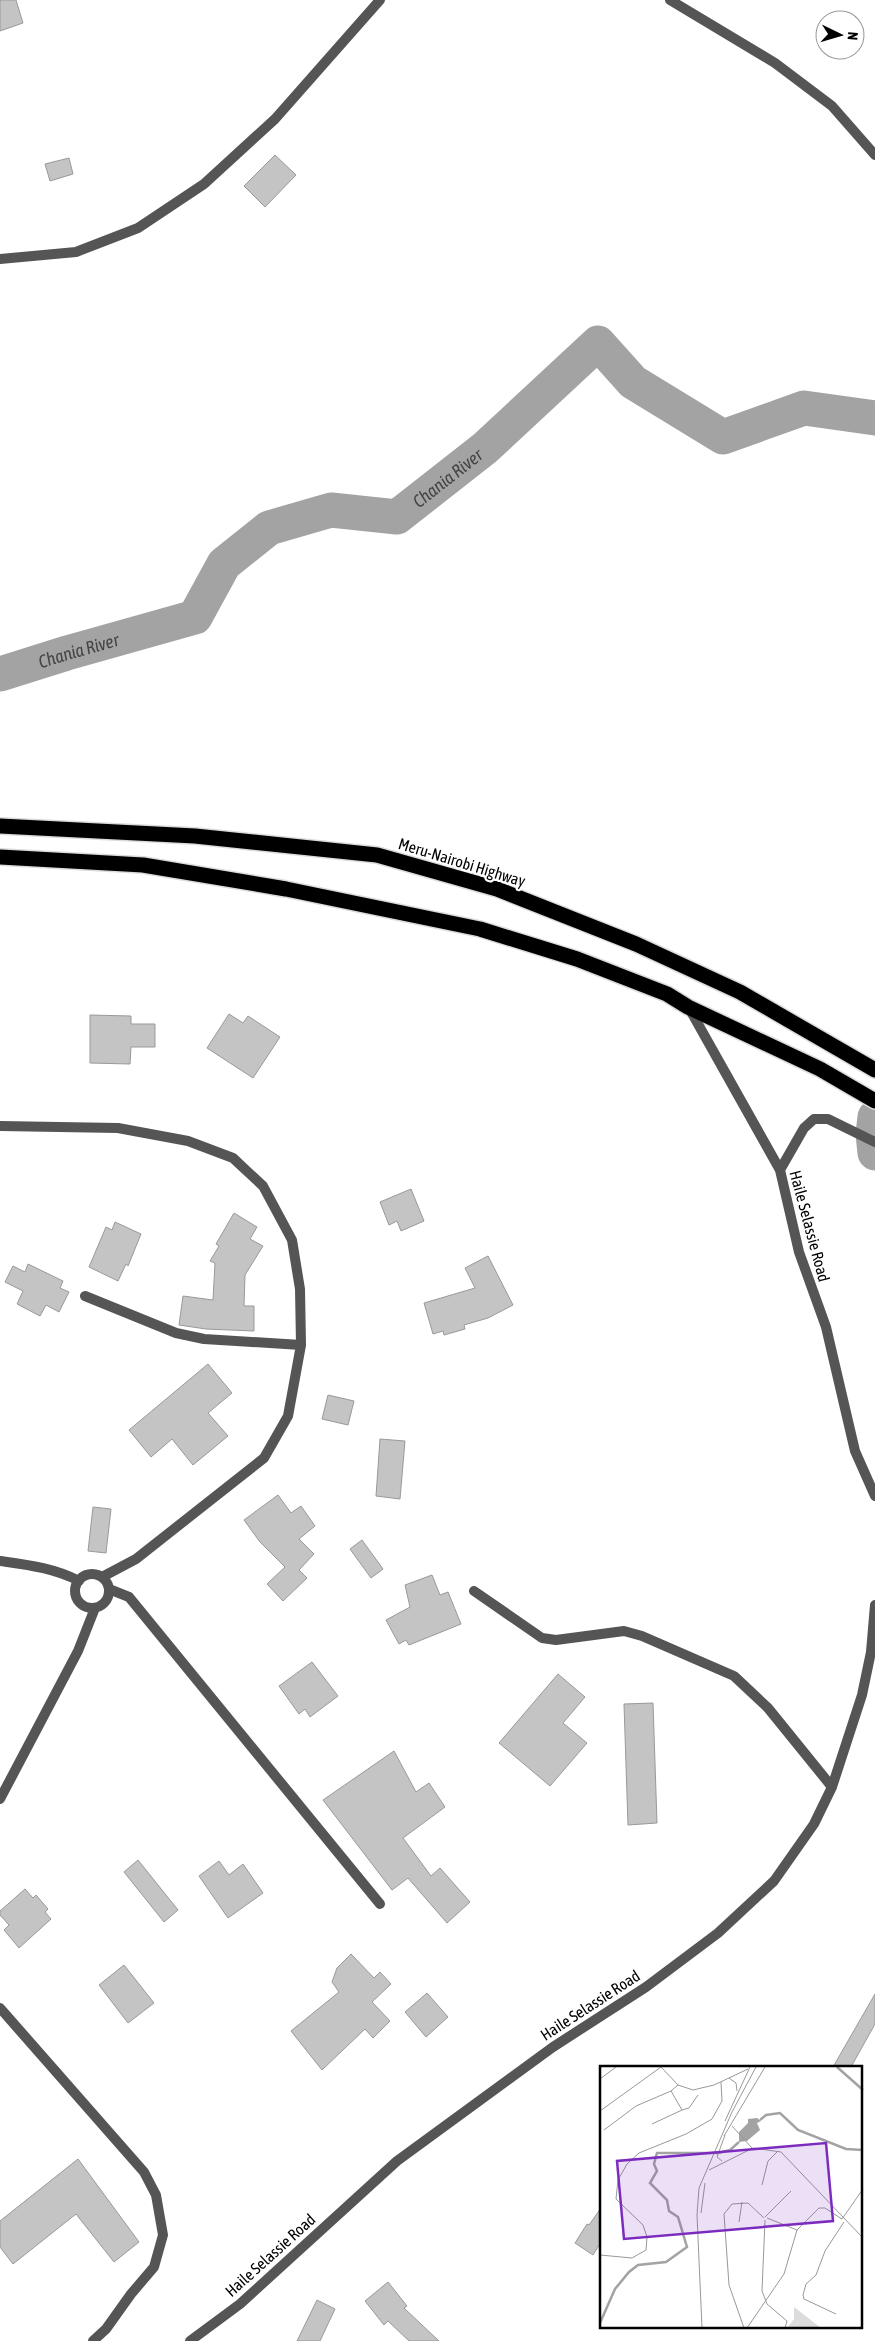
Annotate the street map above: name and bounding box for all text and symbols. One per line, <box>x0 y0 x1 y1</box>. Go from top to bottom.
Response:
north arrow <box>815 10 865 60</box>
text: N <box>845 31 861 41</box>
water label: Chania River <box>408 443 487 511</box>
water label: Chania River <box>36 628 122 672</box>
street label: Meru-Nairobi Highway <box>396 834 528 891</box>
street label: Haile Selassie Road <box>786 1168 834 1284</box>
street label: Haile Selassie Road <box>537 1966 643 2044</box>
inset map <box>600 2066 862 2328</box>
street label: Haile Selassie Road <box>221 2210 319 2300</box>

